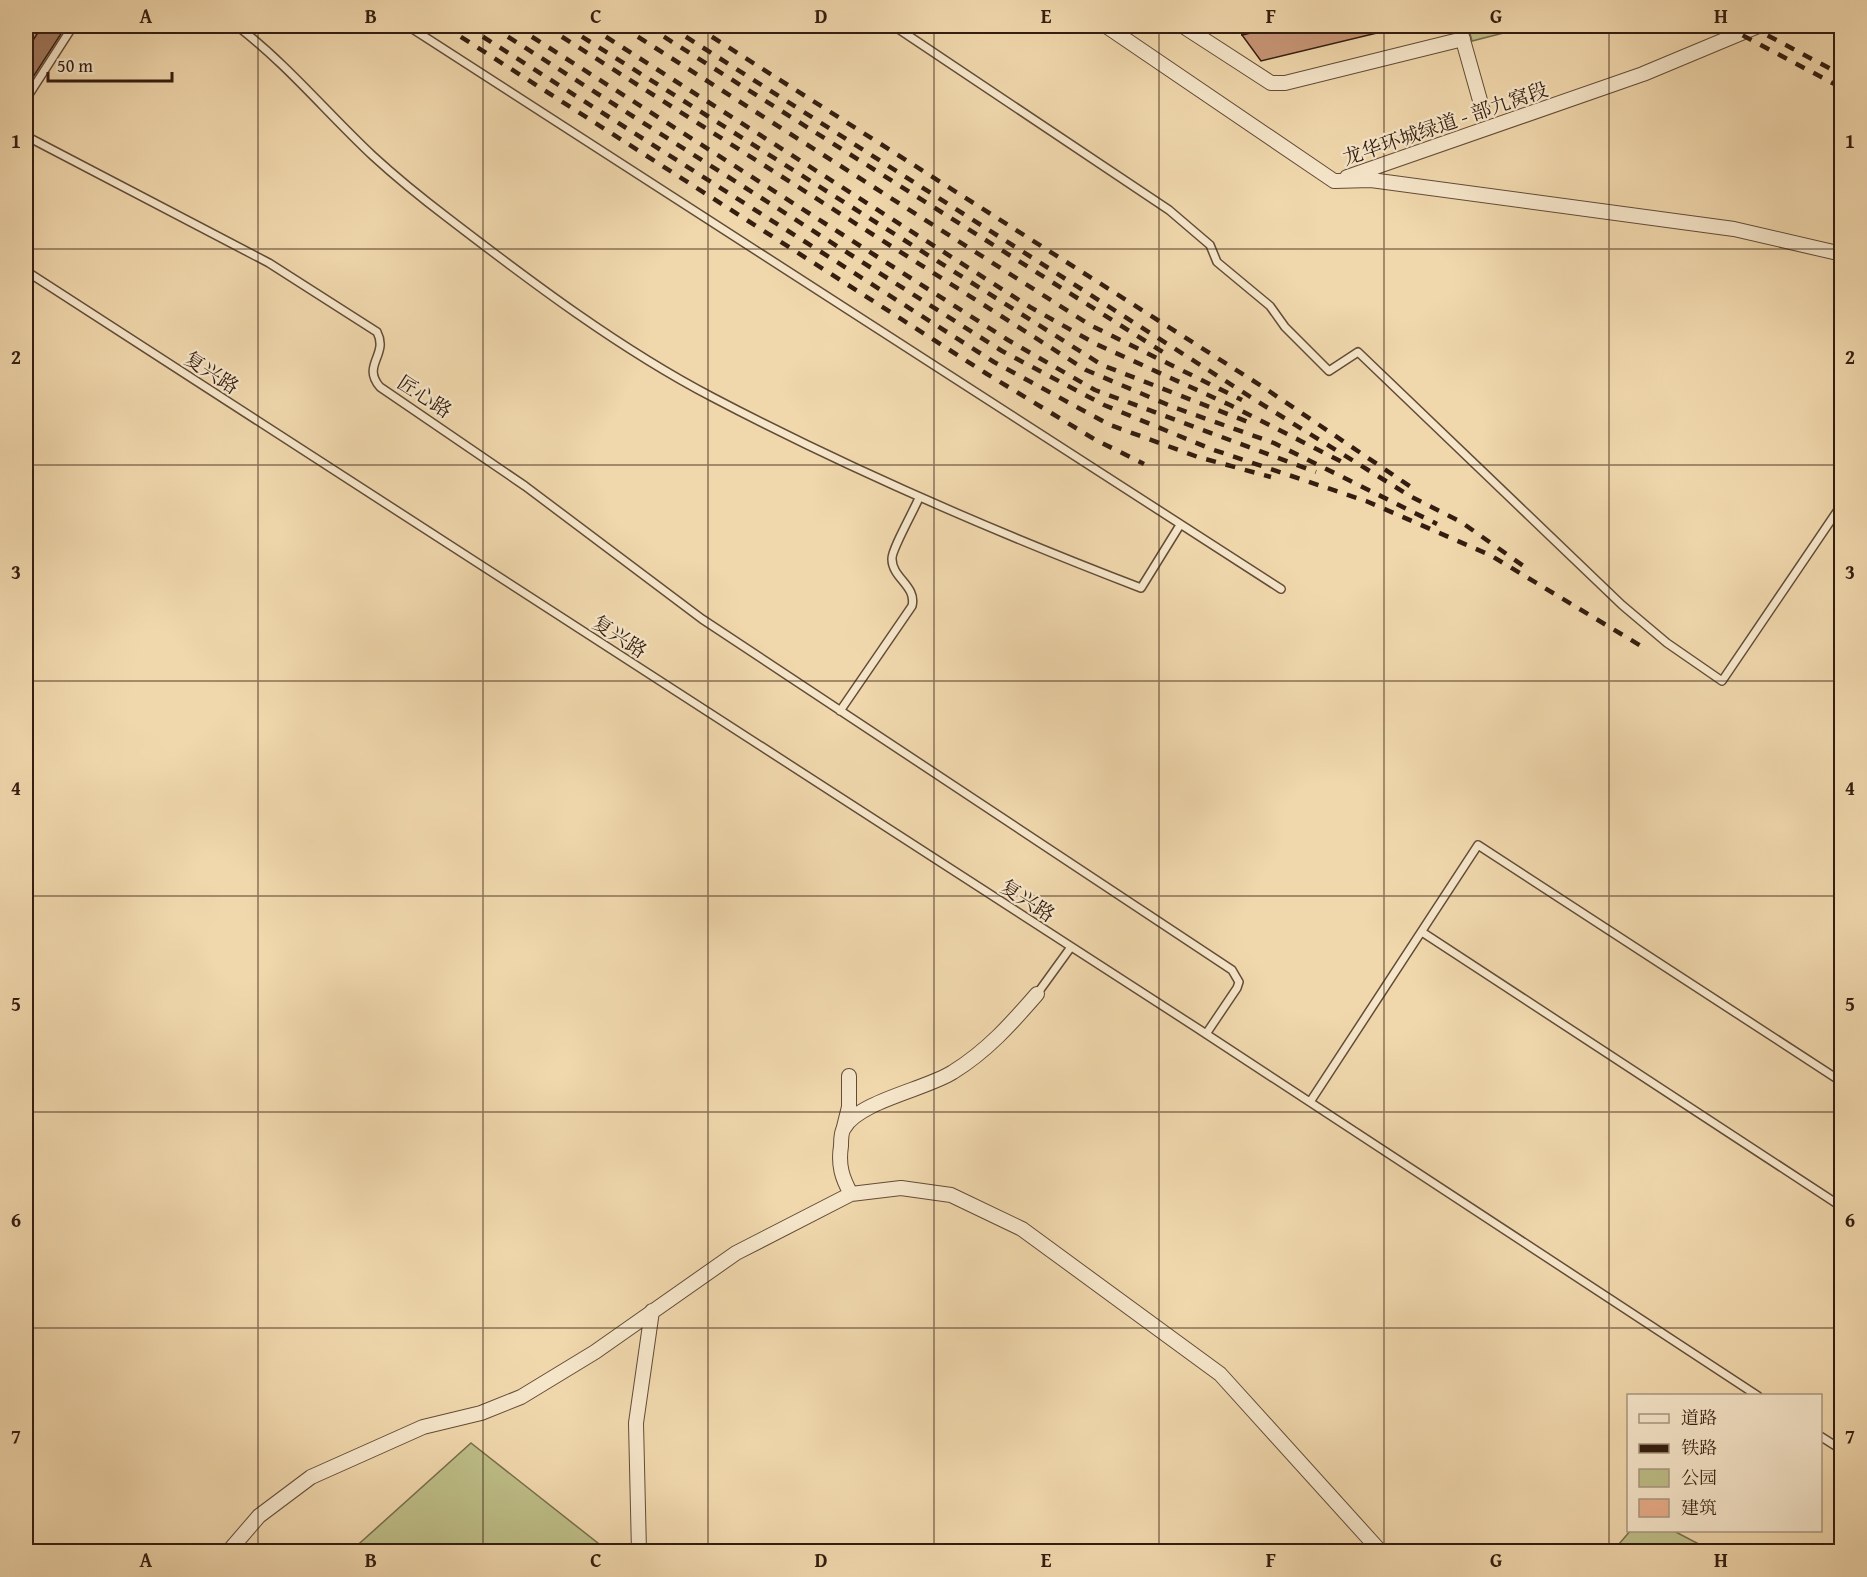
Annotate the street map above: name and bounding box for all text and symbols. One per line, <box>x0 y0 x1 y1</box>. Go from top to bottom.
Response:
text: A <box>140 1 153 30</box>
text: B <box>365 1 377 30</box>
text: C <box>590 1 602 30</box>
text: D <box>814 1 828 30</box>
text: E <box>1041 1 1052 30</box>
text: F <box>1266 1 1276 30</box>
text: G <box>1490 1 1502 30</box>
text: H <box>1714 1 1728 30</box>
scale bar <box>48 45 172 83</box>
text: 50 m <box>57 52 93 79</box>
street label: 龙华环城绿道 - 部九窝段 <box>1338 74 1552 172</box>
text: 1 <box>11 126 21 155</box>
text: 1 <box>1845 126 1855 155</box>
text: 2 <box>11 342 21 371</box>
text: 2 <box>1845 342 1855 371</box>
street label: 复兴路 <box>179 344 245 400</box>
street label: 匠心路 <box>392 368 458 424</box>
text: 3 <box>11 557 21 586</box>
text: 3 <box>1845 557 1855 586</box>
street label: 复兴路 <box>587 608 653 664</box>
text: 4 <box>11 773 21 802</box>
text: 4 <box>1845 773 1855 802</box>
street label: 复兴路 <box>995 872 1061 928</box>
text: 5 <box>11 989 21 1018</box>
text: 5 <box>1845 989 1855 1018</box>
text: 6 <box>11 1205 21 1234</box>
text: 6 <box>1845 1205 1855 1234</box>
legend <box>1627 1394 1822 1532</box>
text: 道路 <box>1681 1404 1717 1431</box>
text: 7 <box>11 1421 21 1450</box>
text: 7 <box>1845 1421 1855 1450</box>
text: 铁路 <box>1681 1434 1717 1461</box>
text: 公园 <box>1681 1464 1717 1491</box>
text: 建筑 <box>1681 1494 1717 1521</box>
text: A <box>140 1545 153 1574</box>
text: B <box>365 1545 377 1574</box>
text: C <box>590 1545 602 1574</box>
text: D <box>814 1545 828 1574</box>
text: E <box>1041 1545 1052 1574</box>
text: F <box>1266 1545 1276 1574</box>
text: G <box>1490 1545 1502 1574</box>
text: H <box>1714 1545 1728 1574</box>

